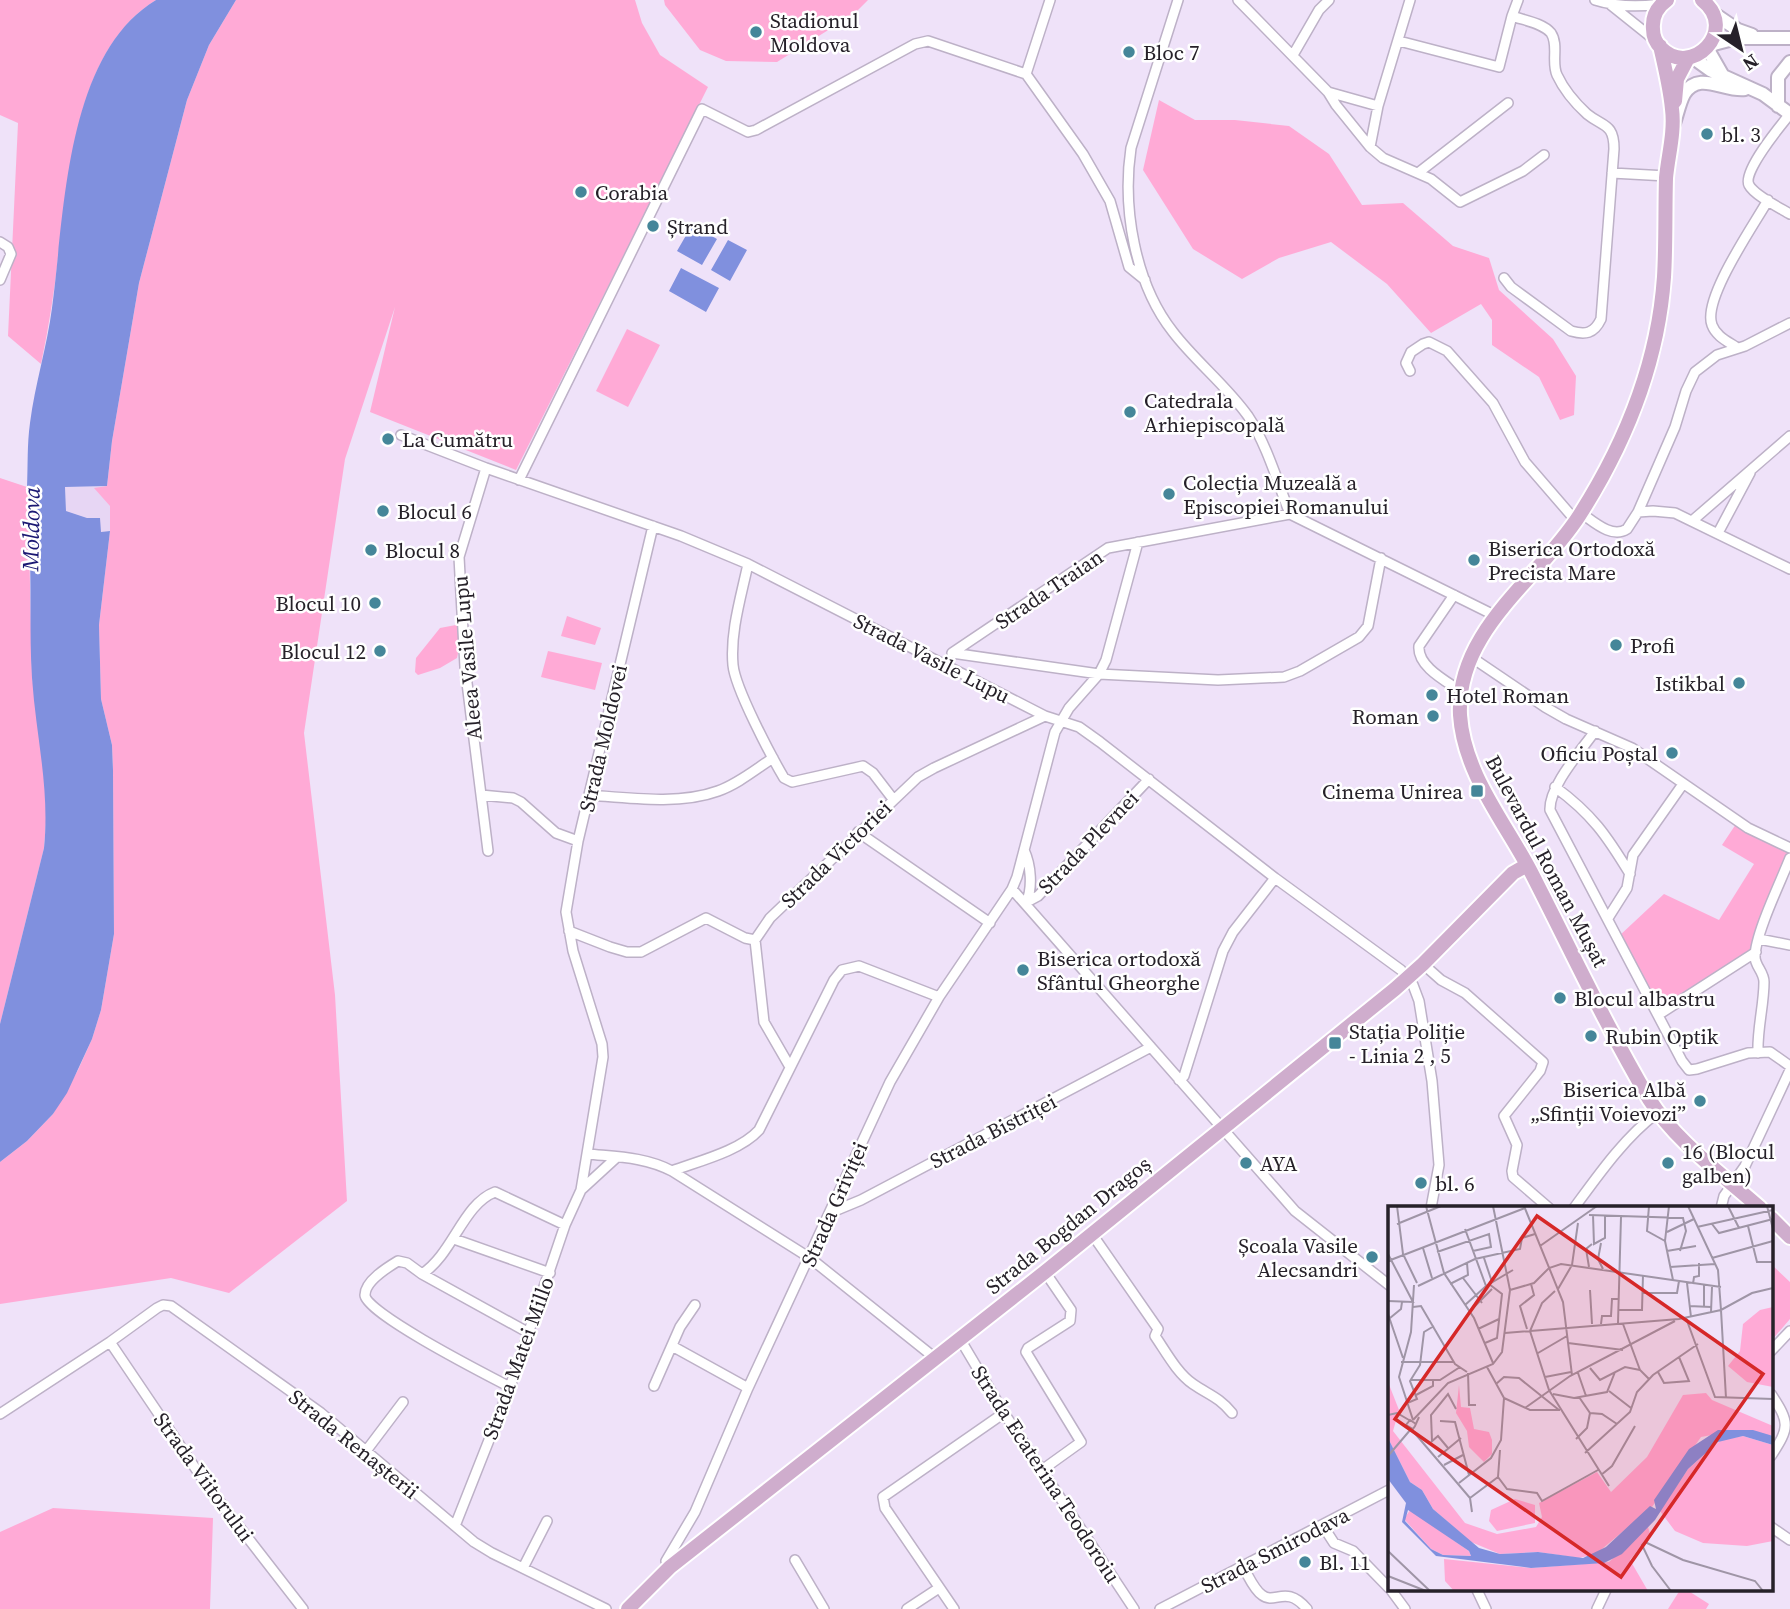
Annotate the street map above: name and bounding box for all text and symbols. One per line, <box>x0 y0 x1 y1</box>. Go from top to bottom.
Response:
place label: Stadionul Moldova <box>770 6 859 59</box>
north arrow <box>1706 14 1776 84</box>
marker: Stadionul Moldova <box>748 24 764 40</box>
place label: Bloc 7 <box>1143 38 1199 67</box>
marker: Bloc 7 <box>1121 44 1137 60</box>
text: N <box>1737 48 1764 78</box>
place label: bl. 3 <box>1721 120 1761 149</box>
marker: bl. 3 <box>1699 126 1715 142</box>
place label: Corabia <box>595 178 668 207</box>
marker: Corabia <box>573 184 589 200</box>
place label: Ștrand <box>667 212 728 241</box>
marker: Ștrand <box>645 218 661 234</box>
place label: Catedrala Arhiepiscopală <box>1144 386 1285 439</box>
marker: Catedrala Arhiepiscopală <box>1122 404 1138 420</box>
place label: La Cumătru <box>402 425 513 454</box>
marker: La Cumătru <box>380 431 396 447</box>
place label: Colecția Muzeală a Episcopiei Romanului <box>1183 468 1389 521</box>
marker: Colecția Muzeală a Episcopiei Romanului <box>1161 486 1177 502</box>
water label: Moldova <box>14 487 48 572</box>
place label: Blocul 6 <box>397 497 472 526</box>
marker: Blocul 6 <box>375 503 391 519</box>
place label: Biserica Ortodoxă Precista Mare <box>1488 534 1656 587</box>
place label: Blocul 8 <box>385 536 460 565</box>
marker: Blocul 8 <box>363 542 379 558</box>
street label: Strada Traian <box>989 542 1109 636</box>
marker: Biserica Ortodoxă Precista Mare <box>1466 552 1482 568</box>
street label: Aleea Vasile Lupu <box>445 575 489 741</box>
place label: Blocul 10 <box>276 589 361 618</box>
marker: Blocul 10 <box>367 595 383 611</box>
street label: Strada Vasile Lupu <box>849 606 1015 710</box>
place label: Profi <box>1630 631 1675 660</box>
place label: Blocul 12 <box>281 637 366 666</box>
marker: Profi <box>1608 637 1624 653</box>
marker: Blocul 12 <box>372 643 388 659</box>
street label: Strada Moldovei <box>572 661 634 815</box>
place label: Istikbal <box>1655 669 1725 698</box>
marker: Istikbal <box>1731 675 1747 691</box>
place label: Hotel Roman <box>1446 681 1569 710</box>
marker: Hotel Roman <box>1424 687 1440 703</box>
place label: Roman <box>1352 702 1419 731</box>
marker: Roman <box>1425 708 1441 724</box>
place label: Oficiu Poștal <box>1540 739 1658 768</box>
marker: Oficiu Poștal <box>1664 745 1680 761</box>
street label: Bulevardul Roman Mușat <box>1479 750 1615 972</box>
place label: Cinema Unirea <box>1322 777 1463 806</box>
marker: Cinema Unirea <box>1469 783 1485 799</box>
street label: Strada Plevnei <box>1031 784 1145 900</box>
street label: Strada Victoriei <box>774 794 898 914</box>
place label: Biserica ortodoxă Sfântul Gheorghe <box>1037 944 1201 997</box>
marker: Biserica ortodoxă Sfântul Gheorghe <box>1015 962 1031 978</box>
place label: Blocul albastru <box>1574 984 1715 1013</box>
marker: Blocul albastru <box>1552 990 1568 1006</box>
place label: Stația Poliție - Linia 2 , 5 <box>1349 1017 1465 1070</box>
place label: Rubin Optik <box>1605 1022 1719 1051</box>
marker: Rubin Optik <box>1583 1028 1599 1044</box>
marker: Stația Poliție - Linia 2 , 5 <box>1327 1035 1343 1051</box>
place label: Biserica Albă „Sfinții Voievozi” <box>1531 1075 1686 1128</box>
street label: Strada Bistriței <box>925 1087 1061 1175</box>
marker: Biserica Albă „Sfinții Voievozi” <box>1692 1093 1708 1109</box>
street label: Strada Griviței <box>794 1137 874 1271</box>
place label: 16 (Blocul galben) <box>1682 1137 1775 1190</box>
street label: Strada Bogdan Dragoș <box>979 1149 1157 1301</box>
place label: AYA <box>1260 1149 1297 1178</box>
marker: AYA <box>1238 1155 1254 1171</box>
marker: 16 (Blocul galben) <box>1660 1155 1676 1171</box>
place label: bl. 6 <box>1435 1169 1475 1198</box>
marker: bl. 6 <box>1413 1175 1429 1191</box>
inset map <box>1388 1206 1772 1592</box>
place label: Școala Vasile Alecsandri <box>1238 1231 1358 1284</box>
marker: Școala Vasile Alecsandri <box>1364 1249 1380 1265</box>
street label: Strada Matei Millo <box>475 1273 561 1443</box>
street label: Strada Ecaterina Teodoroiu <box>965 1360 1127 1588</box>
street label: Strada Renașterii <box>283 1383 425 1505</box>
street label: Strada Viitorului <box>147 1406 261 1548</box>
street label: Strada Smirodava <box>1196 1500 1354 1600</box>
place label: Bl. 11 <box>1319 1548 1370 1577</box>
marker: Bl. 11 <box>1297 1554 1313 1570</box>

